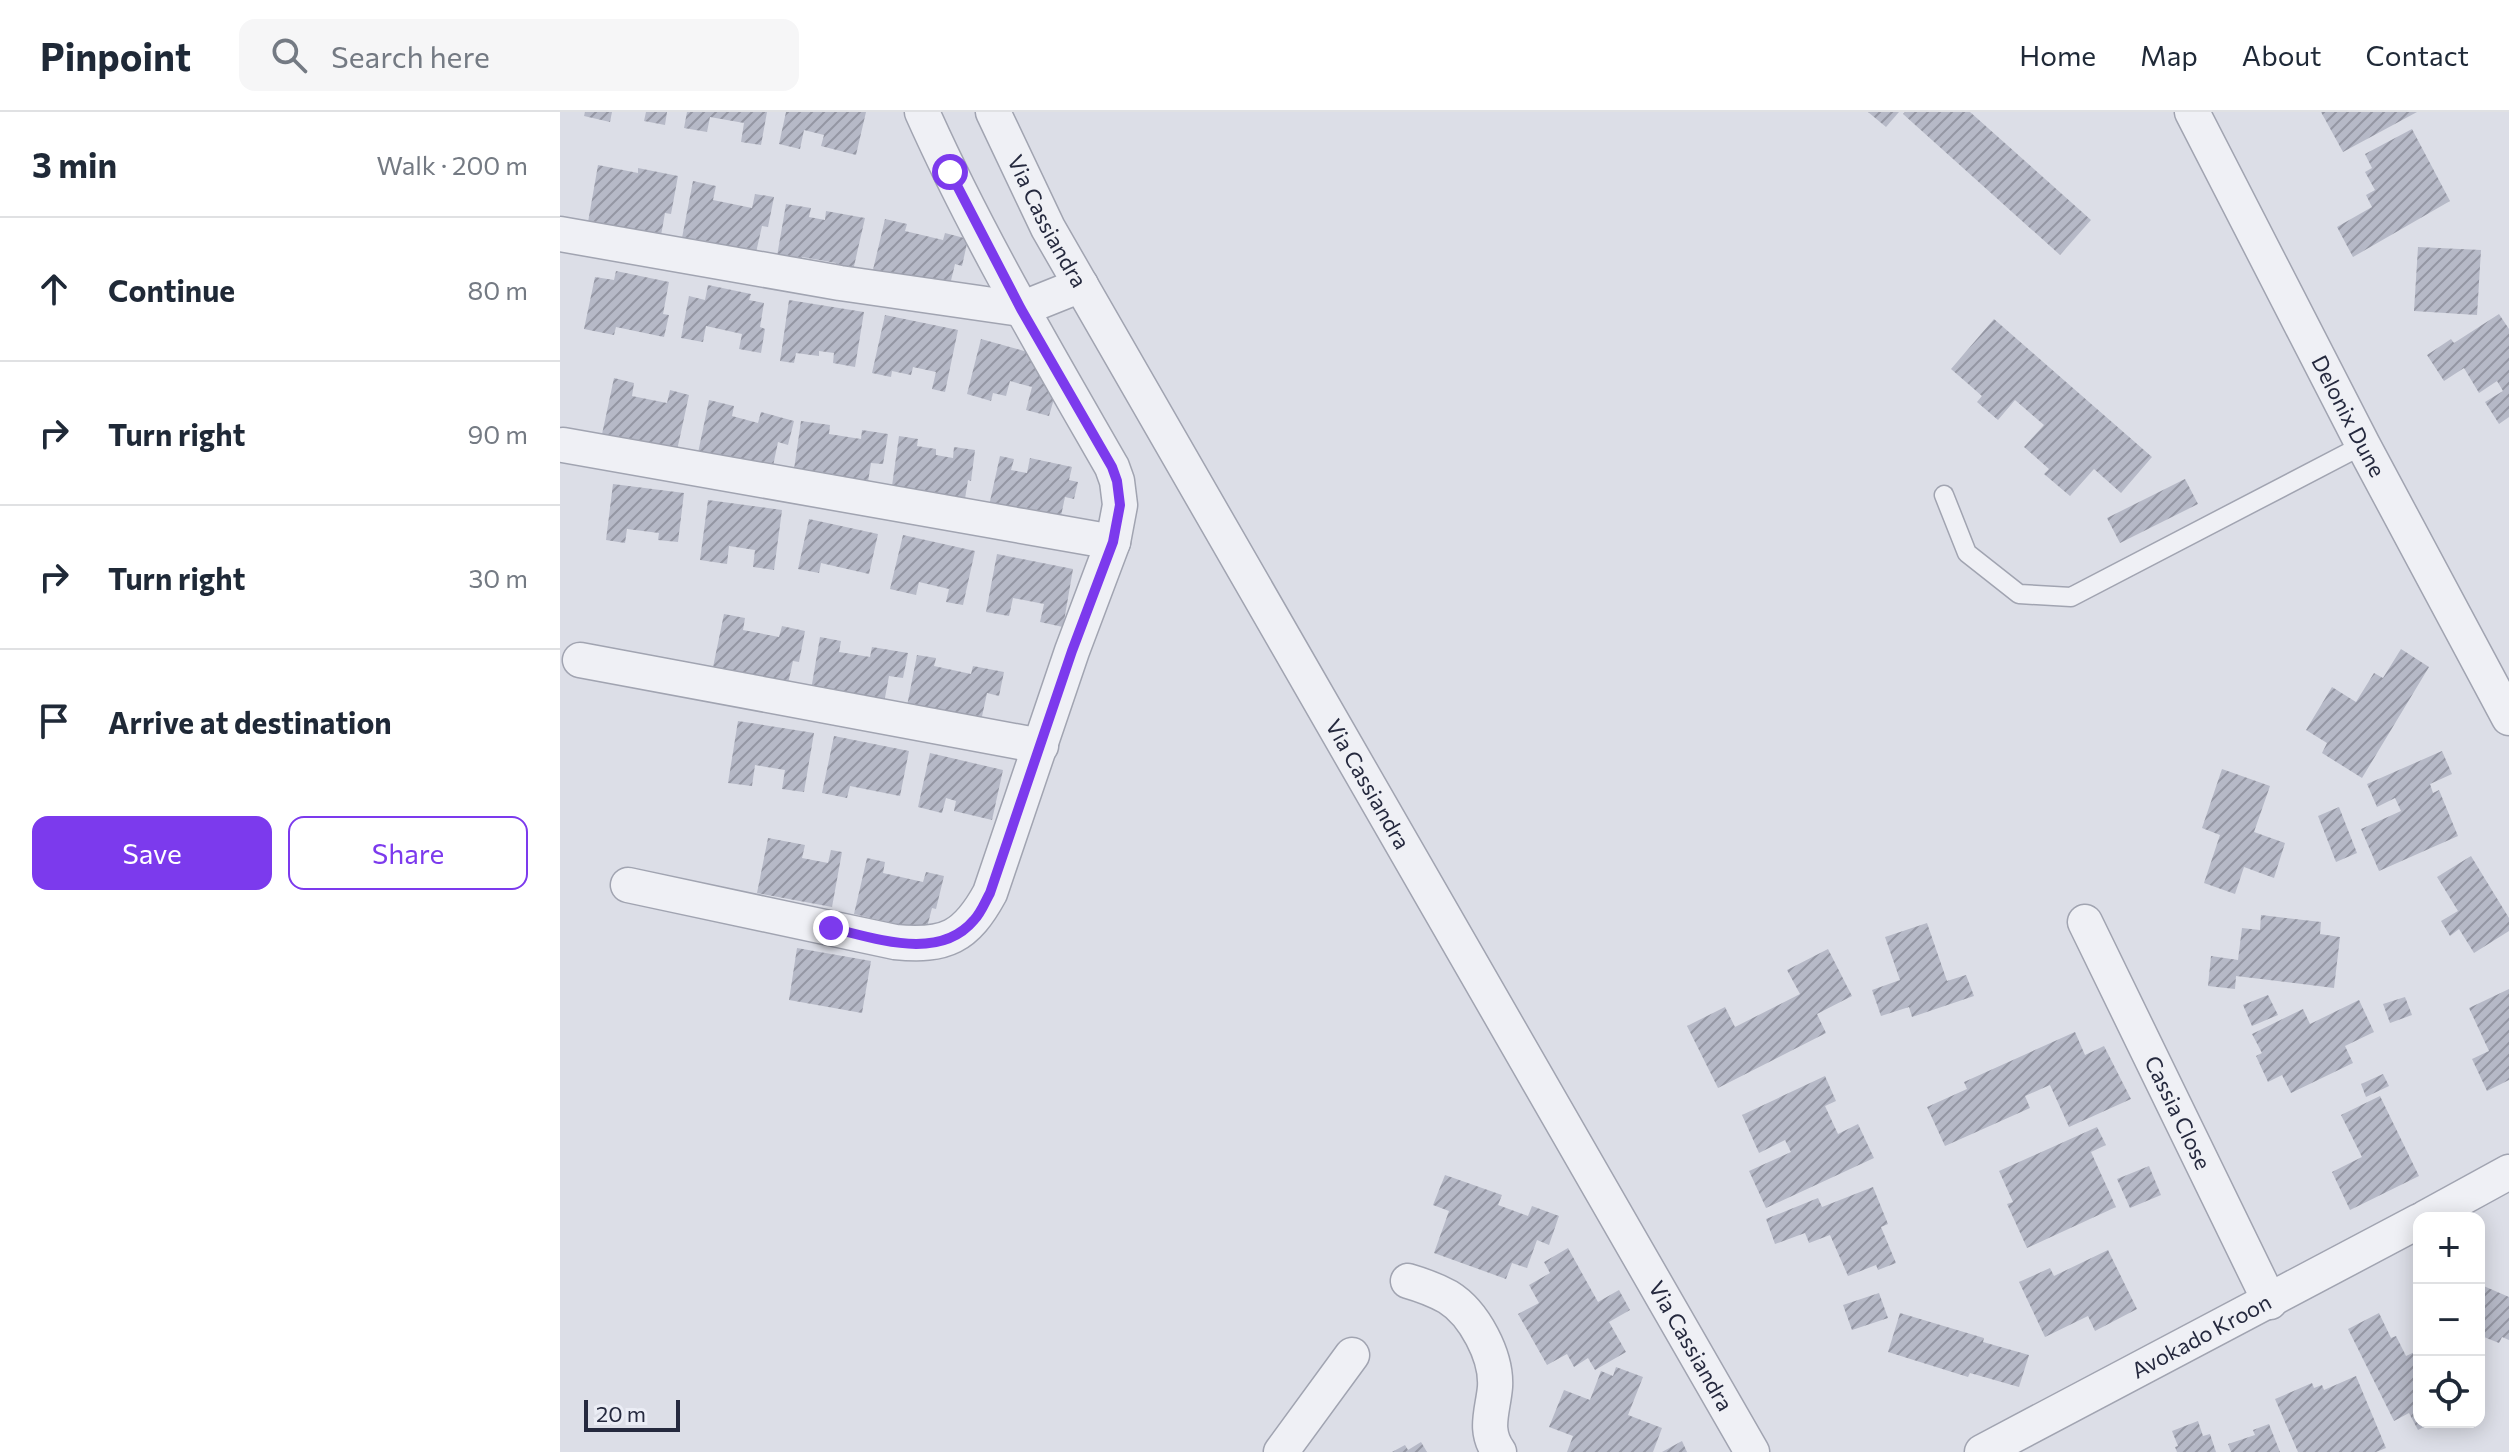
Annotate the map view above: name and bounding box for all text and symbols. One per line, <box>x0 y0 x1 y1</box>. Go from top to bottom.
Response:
search box <box>239 19 799 91</box>
text: Pinpoint <box>40 32 191 79</box>
icon: search <box>267 33 311 77</box>
text: Search here <box>331 37 490 74</box>
text: Home <box>2019 38 2096 72</box>
text: Map <box>2140 38 2198 72</box>
text: About <box>2242 38 2322 72</box>
text: Contact <box>2366 38 2469 72</box>
text: 3 min <box>32 143 117 185</box>
text: Walk · 200 m <box>377 149 528 180</box>
street label: Via Cassiandra <box>1002 150 1093 292</box>
route start <box>932 154 968 190</box>
icon: ahead <box>32 267 76 311</box>
text: Continue <box>108 271 235 308</box>
text: 80 m <box>468 274 528 305</box>
street label: Delonix Dune <box>2306 350 2392 481</box>
icon: right <box>32 411 76 455</box>
text: Turn right <box>108 415 245 452</box>
text: 90 m <box>468 418 528 449</box>
icon: right <box>32 555 76 599</box>
text: Turn right <box>108 559 245 596</box>
text: 30 m <box>469 562 528 593</box>
icon: arrive <box>32 699 76 743</box>
text: Arrive at destination <box>108 703 392 740</box>
street label: Via Cassiandra <box>1320 714 1416 854</box>
button: Save <box>32 816 272 890</box>
button: Share <box>288 816 528 890</box>
route end <box>813 910 849 946</box>
street label: Cassia Close <box>2139 1051 2217 1174</box>
map controls <box>2413 1212 2485 1428</box>
button: + <box>2413 1212 2485 1284</box>
street label: Via Cassiandra <box>1643 1276 1739 1416</box>
button: − <box>2413 1284 2485 1356</box>
street label: Avokado Kroon <box>2127 1288 2275 1384</box>
button: locate <box>2413 1356 2485 1428</box>
scale bar <box>584 1396 680 1432</box>
text: 20 m <box>596 1400 646 1427</box>

